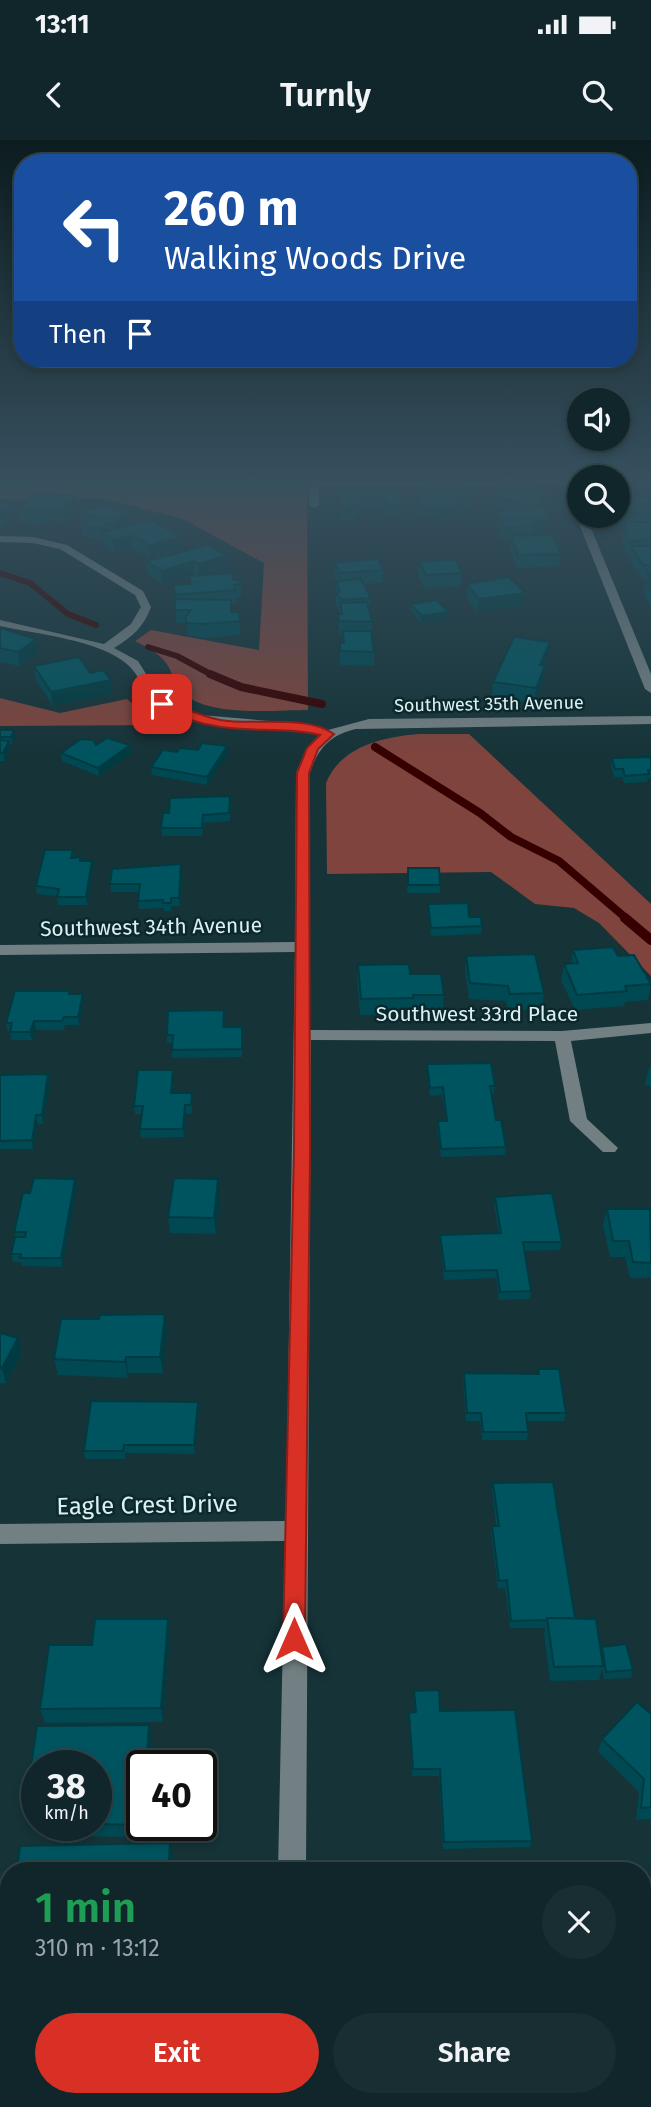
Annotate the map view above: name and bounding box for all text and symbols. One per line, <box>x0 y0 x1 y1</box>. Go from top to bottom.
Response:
text: 13:11 <box>35 9 90 40</box>
icon: back <box>35 76 73 114</box>
text: Turnly <box>280 76 371 114</box>
icon: search <box>578 76 616 114</box>
text: 260 m <box>164 179 299 238</box>
icon: left <box>49 182 140 273</box>
text: Walking Woods Drive <box>164 239 466 277</box>
icon: arrive <box>121 315 159 353</box>
text: Then <box>49 319 107 350</box>
map controls <box>567 388 630 528</box>
button: sound <box>567 388 630 451</box>
button: search <box>567 465 630 528</box>
pin <box>132 674 192 734</box>
icon: arrive <box>143 685 181 723</box>
street label: Southwest 35th Avenue <box>394 691 584 717</box>
street label: Southwest 34th Avenue <box>40 912 262 942</box>
street label: Southwest 33rd Place <box>376 1001 578 1027</box>
street label: Eagle Crest Drive <box>56 1489 238 1521</box>
position arrow <box>257 1602 331 1676</box>
speed limit sign: 40 <box>126 1750 217 1841</box>
text: 38 <box>47 1765 86 1807</box>
text: km/h <box>44 1802 89 1824</box>
text: 1 min <box>35 1883 136 1933</box>
button: close <box>542 1885 616 1959</box>
text: 310 m · 13:12 <box>35 1934 160 1962</box>
button: Exit <box>35 2013 319 2093</box>
button: Share <box>333 2013 616 2093</box>

